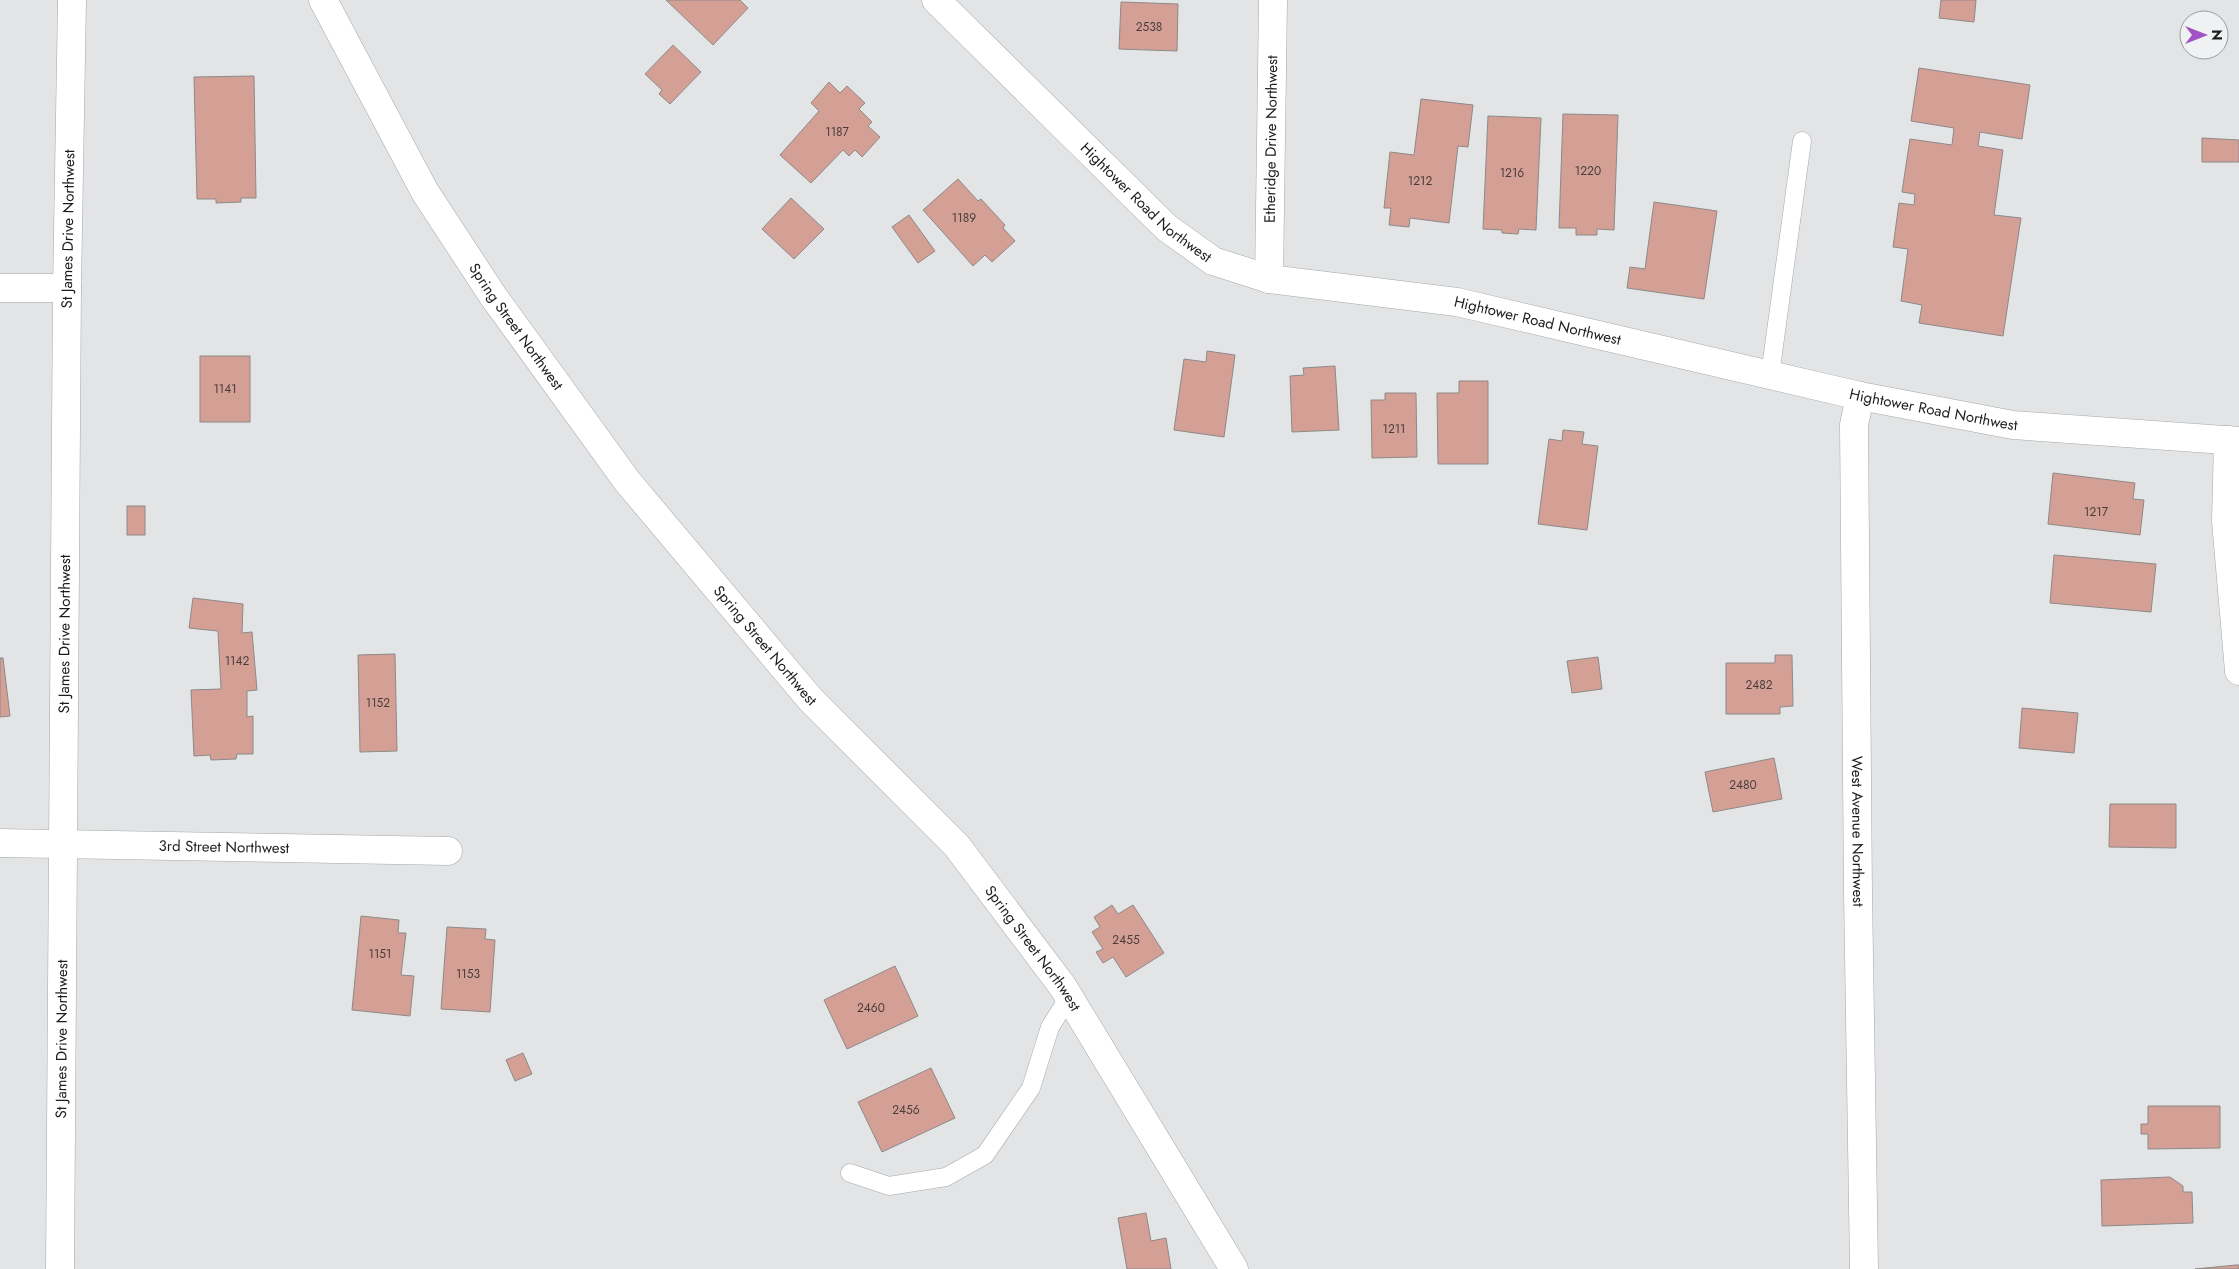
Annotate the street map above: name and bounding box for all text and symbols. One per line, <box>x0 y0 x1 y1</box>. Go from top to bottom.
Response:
north arrow <box>2179 10 2229 60</box>
house number: 2538 <box>1136 18 1162 36</box>
text: N <box>2207 29 2227 41</box>
street label: Etheridge Drive Northwest <box>1259 55 1283 223</box>
house number: 1187 <box>825 123 849 141</box>
street label: Hightower Road Northwest <box>1075 137 1217 268</box>
street label: St James Drive Northwest <box>56 149 80 309</box>
house number: 1220 <box>1575 162 1601 180</box>
house number: 1216 <box>1500 164 1524 182</box>
house number: 1212 <box>1408 172 1432 190</box>
house number: 1189 <box>952 209 976 227</box>
street label: Spring Street Northwest <box>463 259 569 395</box>
street label: Hightower Road Northwest <box>1452 291 1623 351</box>
house number: 1141 <box>213 380 237 398</box>
street label: Hightower Road Northwest <box>1847 383 2019 436</box>
house number: 1211 <box>1382 420 1406 438</box>
house number: 1217 <box>2084 503 2109 521</box>
street label: St James Drive Northwest <box>53 554 76 714</box>
street label: Spring Street Northwest <box>708 581 822 711</box>
house number: 1142 <box>225 652 249 670</box>
house number: 2482 <box>1745 676 1773 694</box>
house number: 1152 <box>366 694 390 712</box>
street label: West Avenue Northwest <box>1846 756 1869 907</box>
house number: 2480 <box>1729 776 1757 794</box>
street label: 3rd Street Northwest <box>158 835 290 859</box>
street label: Spring Street Northwest <box>979 881 1086 1016</box>
house number: 2455 <box>1112 931 1140 949</box>
house number: 1151 <box>369 945 391 963</box>
street label: St James Drive Northwest <box>50 959 73 1119</box>
house number: 1153 <box>456 965 481 983</box>
house number: 2460 <box>857 999 885 1017</box>
house number: 2456 <box>892 1101 920 1119</box>

